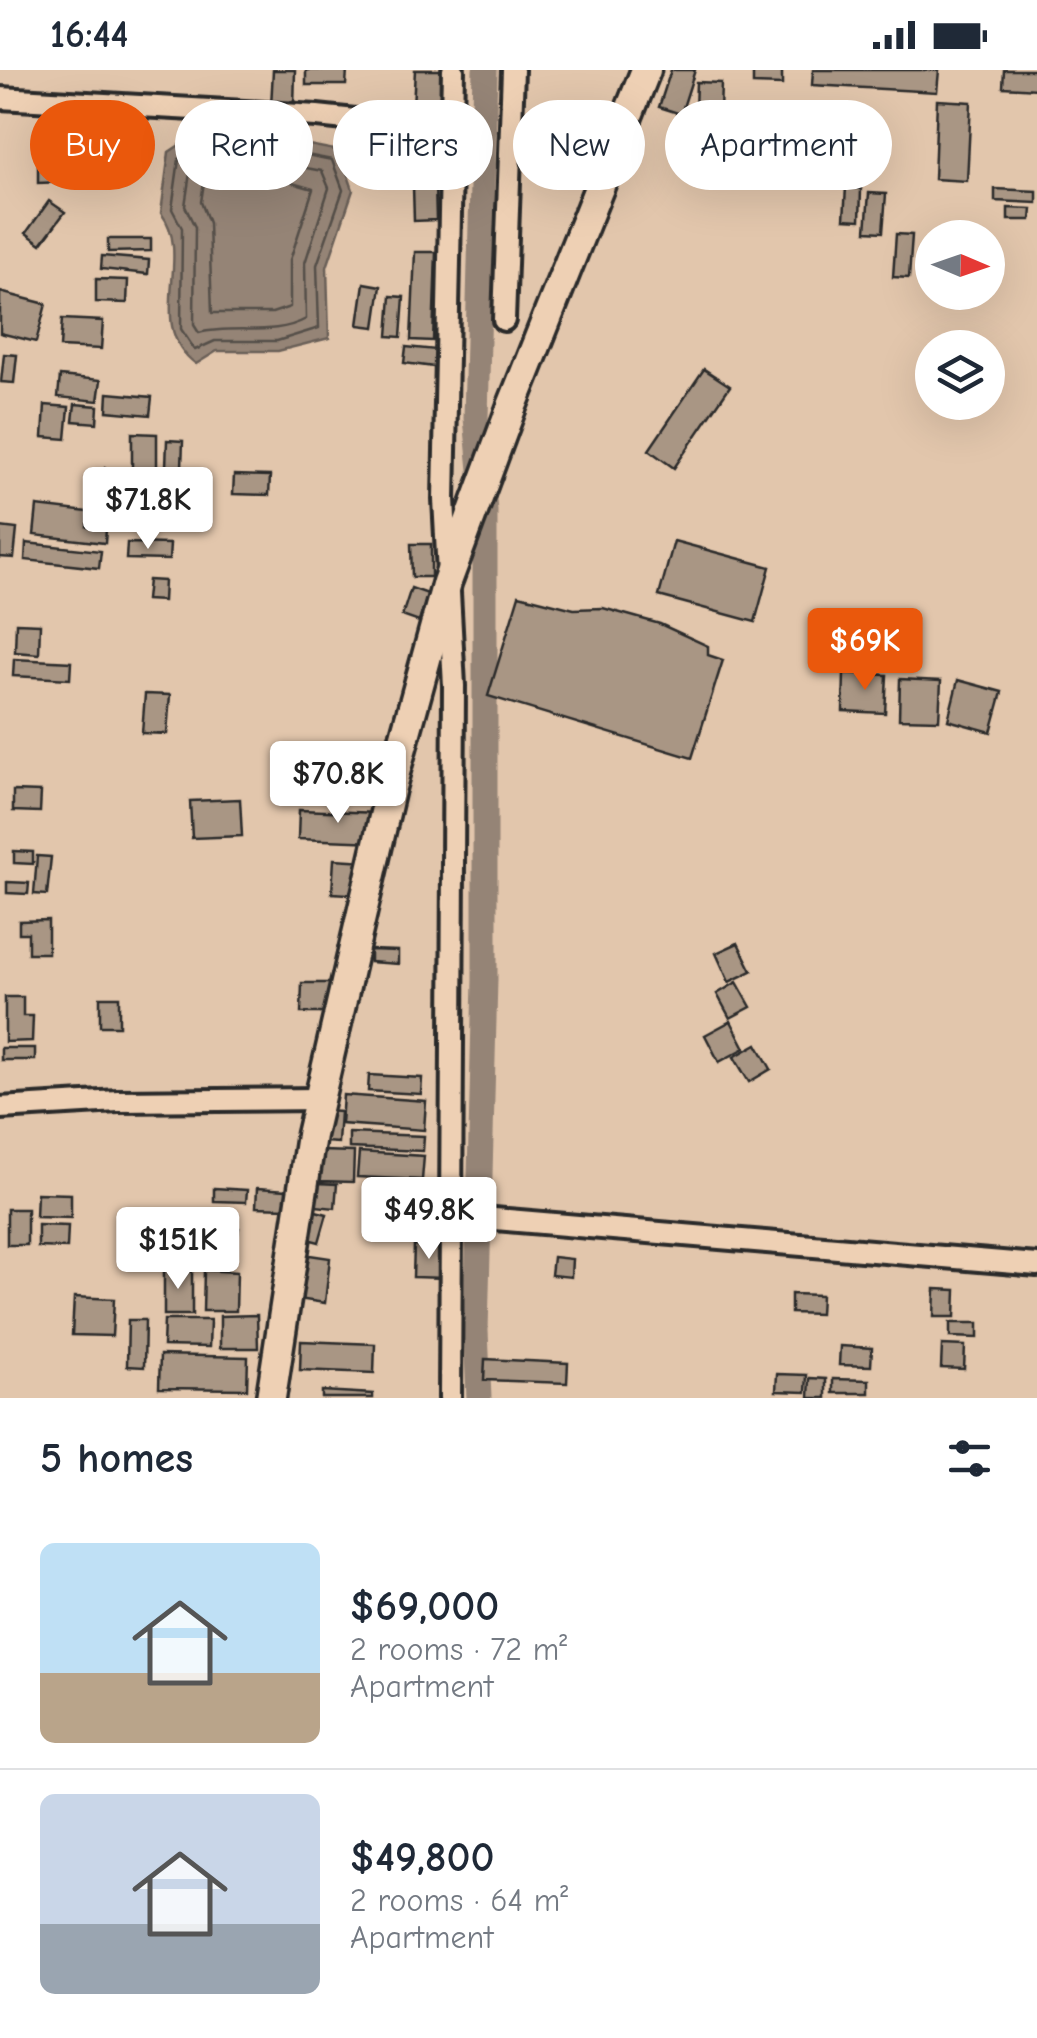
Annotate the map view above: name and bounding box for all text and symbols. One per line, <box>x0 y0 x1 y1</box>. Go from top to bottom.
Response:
text: 16:44 <box>50 13 128 57</box>
chip: Buy <box>30 100 155 190</box>
chip: Rent <box>175 100 313 190</box>
chip: Filters <box>333 100 493 190</box>
chip: New <box>513 100 645 190</box>
chip: Apartment <box>665 100 892 190</box>
north arrow <box>915 220 1005 310</box>
map controls <box>915 220 1005 420</box>
button: layers <box>915 330 1005 420</box>
pin: $71.8K <box>67 467 229 552</box>
text: $71.8K <box>105 481 191 518</box>
pin: $69K <box>806 608 924 693</box>
text: $69K <box>830 622 900 659</box>
pin: $70.8K <box>257 741 419 826</box>
text: $70.8K <box>292 755 384 792</box>
pin: $49.8K <box>348 1177 510 1262</box>
text: $49.8K <box>383 1191 475 1228</box>
pin: $151K <box>108 1207 248 1292</box>
text: $151K <box>138 1221 218 1258</box>
icon: filters <box>942 1431 997 1486</box>
text: 5 homes <box>40 1434 193 1483</box>
text: $69,000 <box>350 1582 499 1631</box>
icon: home <box>120 1583 240 1703</box>
text: 2 rooms · 72 m² <box>350 1631 567 1668</box>
text: Apartment <box>350 1668 493 1705</box>
text: $49,800 <box>350 1833 495 1882</box>
icon: home <box>120 1834 240 1954</box>
text: 2 rooms · 64 m² <box>350 1882 568 1919</box>
text: Apartment <box>350 1919 493 1956</box>

